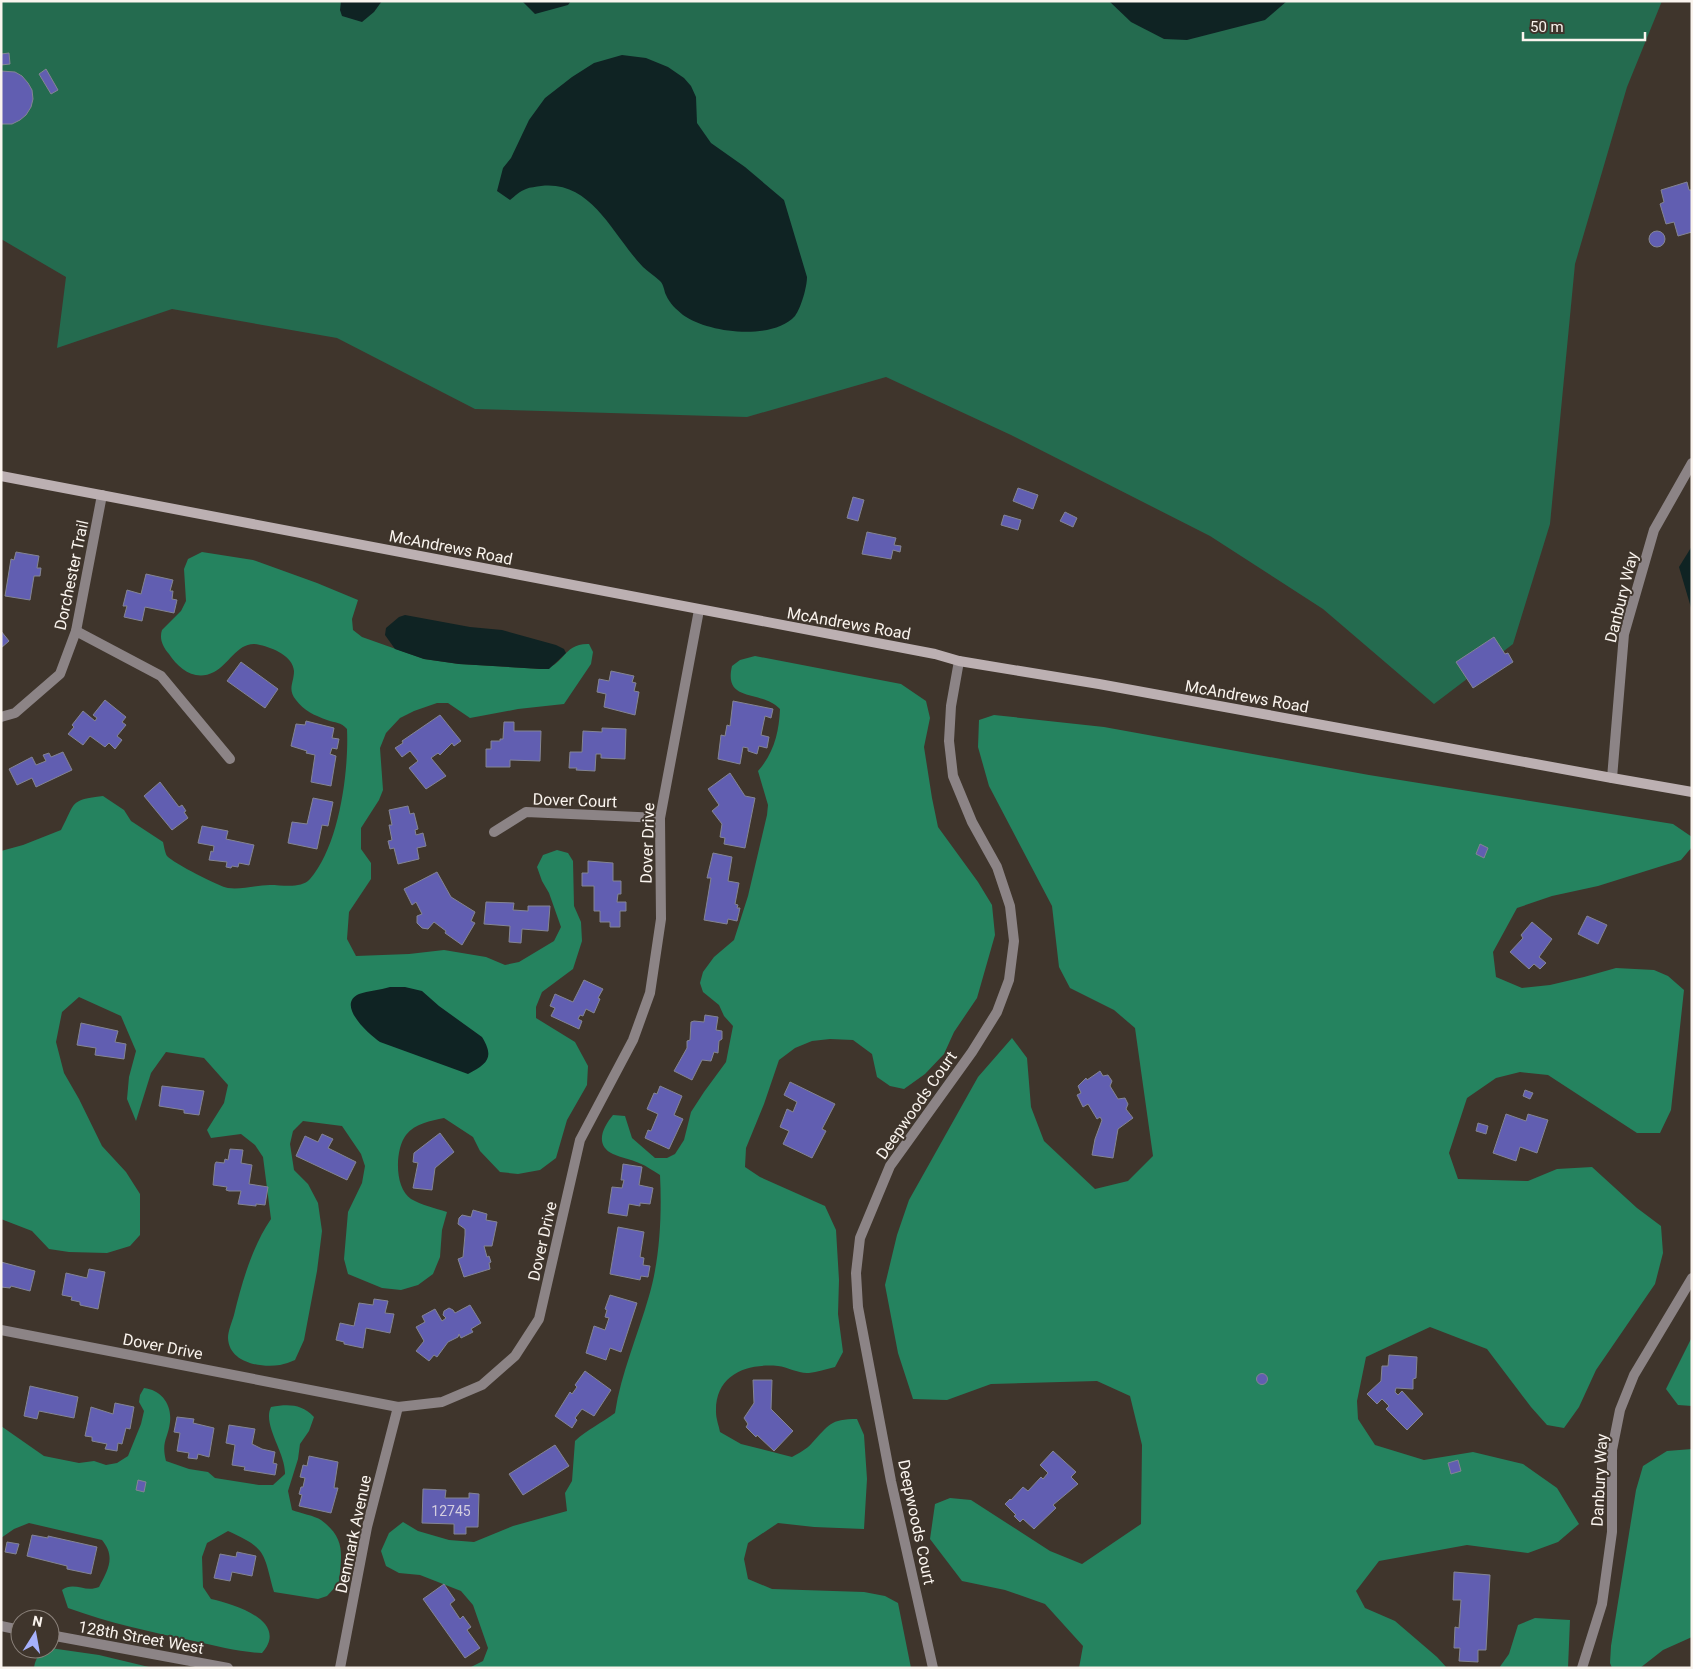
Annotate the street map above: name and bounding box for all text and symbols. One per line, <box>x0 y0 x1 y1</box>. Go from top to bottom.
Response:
scale bar <box>1523 10 1646 42</box>
text: 50 m <box>1530 18 1564 36</box>
street label: Dorchester Trail <box>51 518 92 632</box>
street label: McAndrews Road <box>388 526 514 569</box>
street label: Danbury Way <box>1601 549 1642 645</box>
street label: McAndrews Road <box>786 603 912 644</box>
street label: McAndrews Road <box>1184 676 1310 717</box>
street label: Dover Court <box>532 790 618 811</box>
street label: Dover Drive <box>637 802 658 884</box>
street label: Deepwoods Court <box>872 1048 961 1163</box>
street label: Dover Drive <box>524 1200 561 1283</box>
street label: Dover Drive <box>121 1329 204 1364</box>
street label: Danbury Way <box>1588 1433 1611 1527</box>
street label: Deepwoods Court <box>894 1458 939 1586</box>
street label: Denmark Avenue <box>332 1473 375 1595</box>
house number: 12745 <box>431 1503 471 1519</box>
north arrow <box>10 1609 60 1659</box>
text: N <box>31 1612 44 1630</box>
street label: 128th Street West <box>77 1617 205 1658</box>

